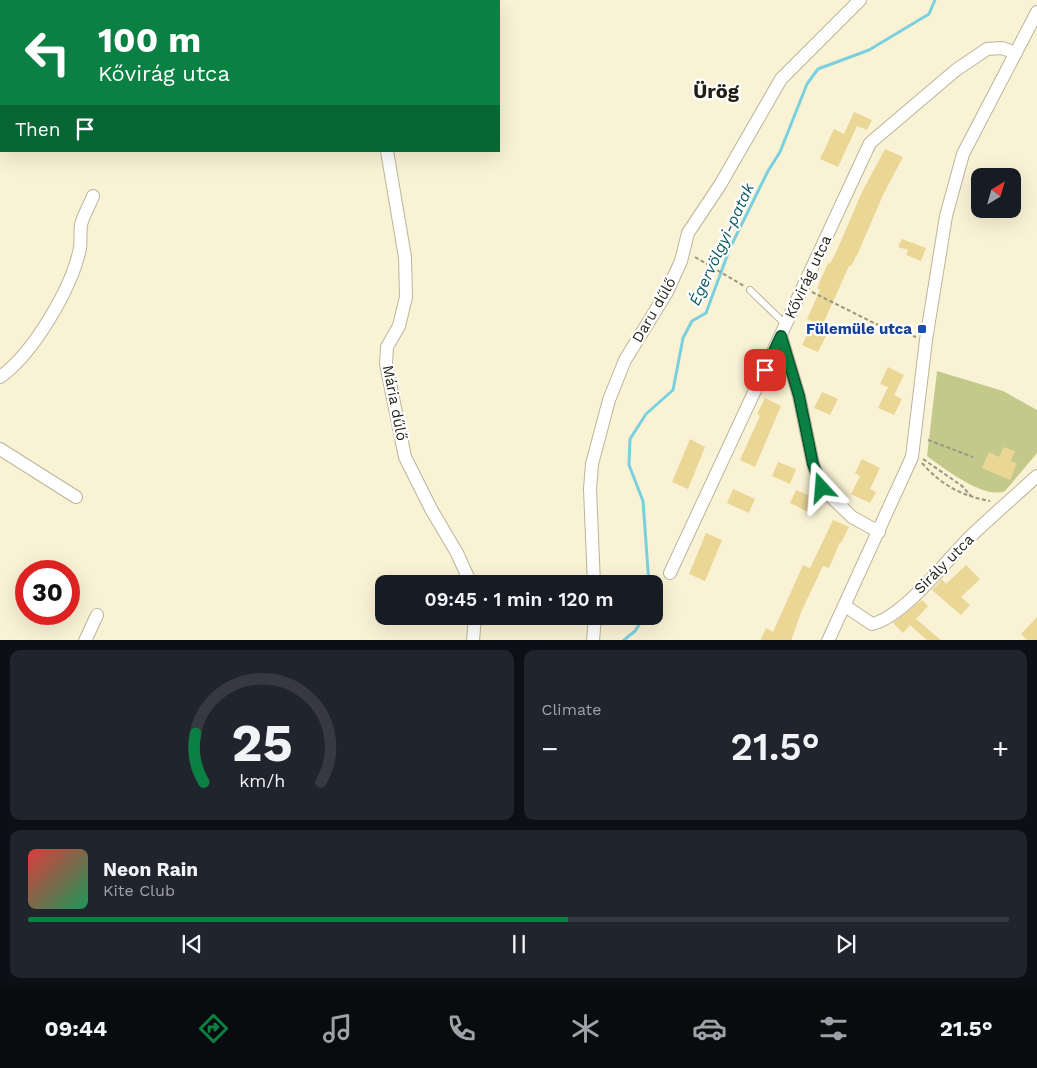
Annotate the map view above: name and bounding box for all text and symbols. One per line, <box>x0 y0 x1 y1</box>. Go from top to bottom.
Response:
text: 100 m <box>98 19 201 61</box>
icon: left <box>15 20 80 85</box>
text: Kővirág utca <box>98 61 230 86</box>
district label: Ürög <box>693 79 740 103</box>
icon: arrive <box>71 115 99 143</box>
text: Then <box>15 118 61 141</box>
north arrow <box>971 168 1021 218</box>
map controls <box>971 168 1021 218</box>
water label: Égervölgyi-patak <box>685 179 759 308</box>
street label: Kővirág utca <box>781 232 835 322</box>
street label: Daru dűlő <box>628 274 680 346</box>
place label: Fülemüle utca <box>806 320 912 338</box>
marker: Fülemüle utca <box>916 323 928 335</box>
pin <box>744 349 786 391</box>
icon: arrive <box>751 356 779 384</box>
street label: Mária dűlő <box>379 364 411 442</box>
position arrow <box>795 461 847 513</box>
street label: Sirály utca <box>910 530 978 598</box>
speed limit sign: 30 <box>15 560 80 625</box>
text: 09:45 · 1 min · 120 m <box>425 588 613 611</box>
text: Climate <box>542 700 602 719</box>
text: 25 <box>231 713 292 774</box>
text: 21.5° <box>731 725 820 769</box>
text: − <box>542 732 558 765</box>
text: + <box>992 732 1009 765</box>
text: km/h <box>239 770 285 791</box>
text: Neon Rain <box>103 858 198 881</box>
text: Kite Club <box>103 881 175 900</box>
icon: previous <box>178 930 206 958</box>
icon: pause <box>505 930 533 958</box>
icon: next <box>832 930 860 958</box>
icon: directions <box>196 1011 231 1046</box>
icon: music <box>320 1011 355 1046</box>
icon: phone <box>444 1011 479 1046</box>
icon: climate <box>568 1011 603 1046</box>
icon: car <box>692 1011 727 1046</box>
icon: filters <box>816 1011 851 1046</box>
text: 09:44 <box>44 1016 107 1041</box>
text: 21.5° <box>940 1016 993 1041</box>

